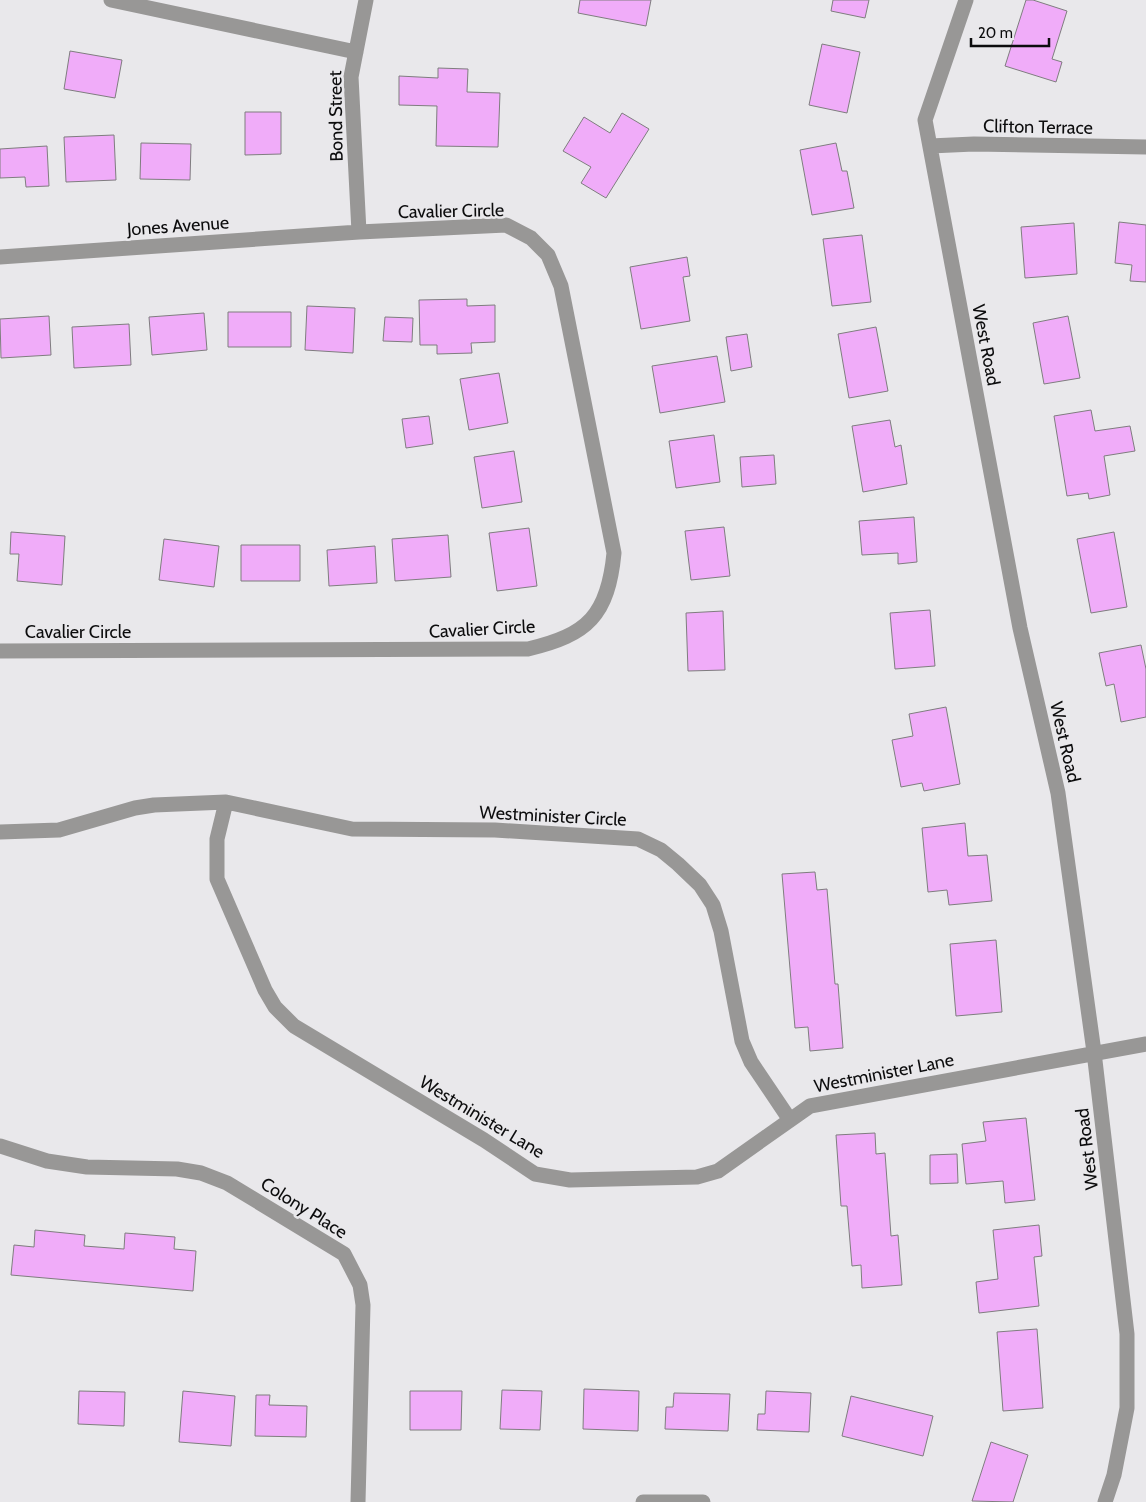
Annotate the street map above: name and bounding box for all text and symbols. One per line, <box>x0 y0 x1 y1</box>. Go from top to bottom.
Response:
scale bar <box>971 15 1048 47</box>
text: 20 m <box>978 24 1013 42</box>
street label: Bond Street <box>324 70 348 162</box>
street label: Clifton Terrace <box>983 115 1093 139</box>
street label: Cavalier Circle <box>398 199 504 223</box>
street label: Jones Avenue <box>125 211 230 241</box>
street label: West Road <box>967 303 1005 387</box>
street label: Cavalier Circle <box>428 615 536 643</box>
street label: Cavalier Circle <box>25 621 131 643</box>
street label: West Road <box>1045 700 1085 784</box>
street label: Westminister Circle <box>479 801 627 831</box>
street label: Westminister Lane <box>812 1049 956 1097</box>
street label: Westminister Lane <box>416 1071 548 1163</box>
street label: West Road <box>1071 1107 1103 1191</box>
street label: Colony Place <box>257 1173 351 1243</box>

